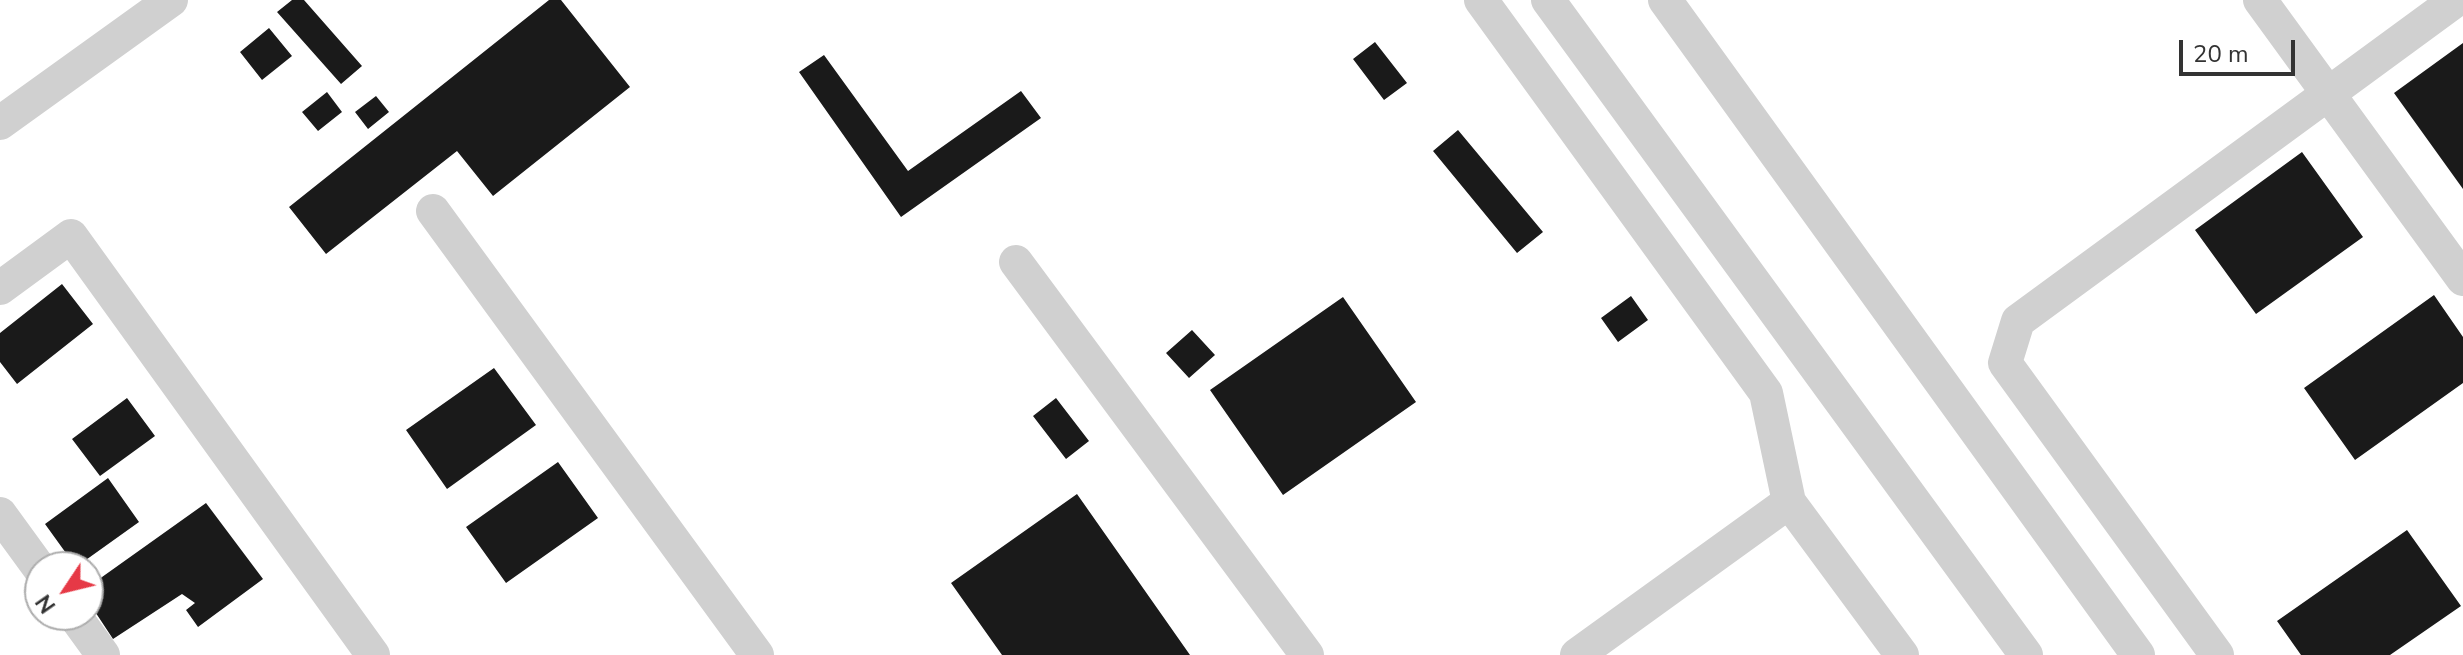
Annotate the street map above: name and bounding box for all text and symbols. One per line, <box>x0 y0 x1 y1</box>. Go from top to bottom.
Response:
scale bar <box>2183 24 2299 74</box>
text: 20 m <box>2193 38 2249 70</box>
north arrow <box>24 551 104 631</box>
text: N <box>29 588 63 619</box>

